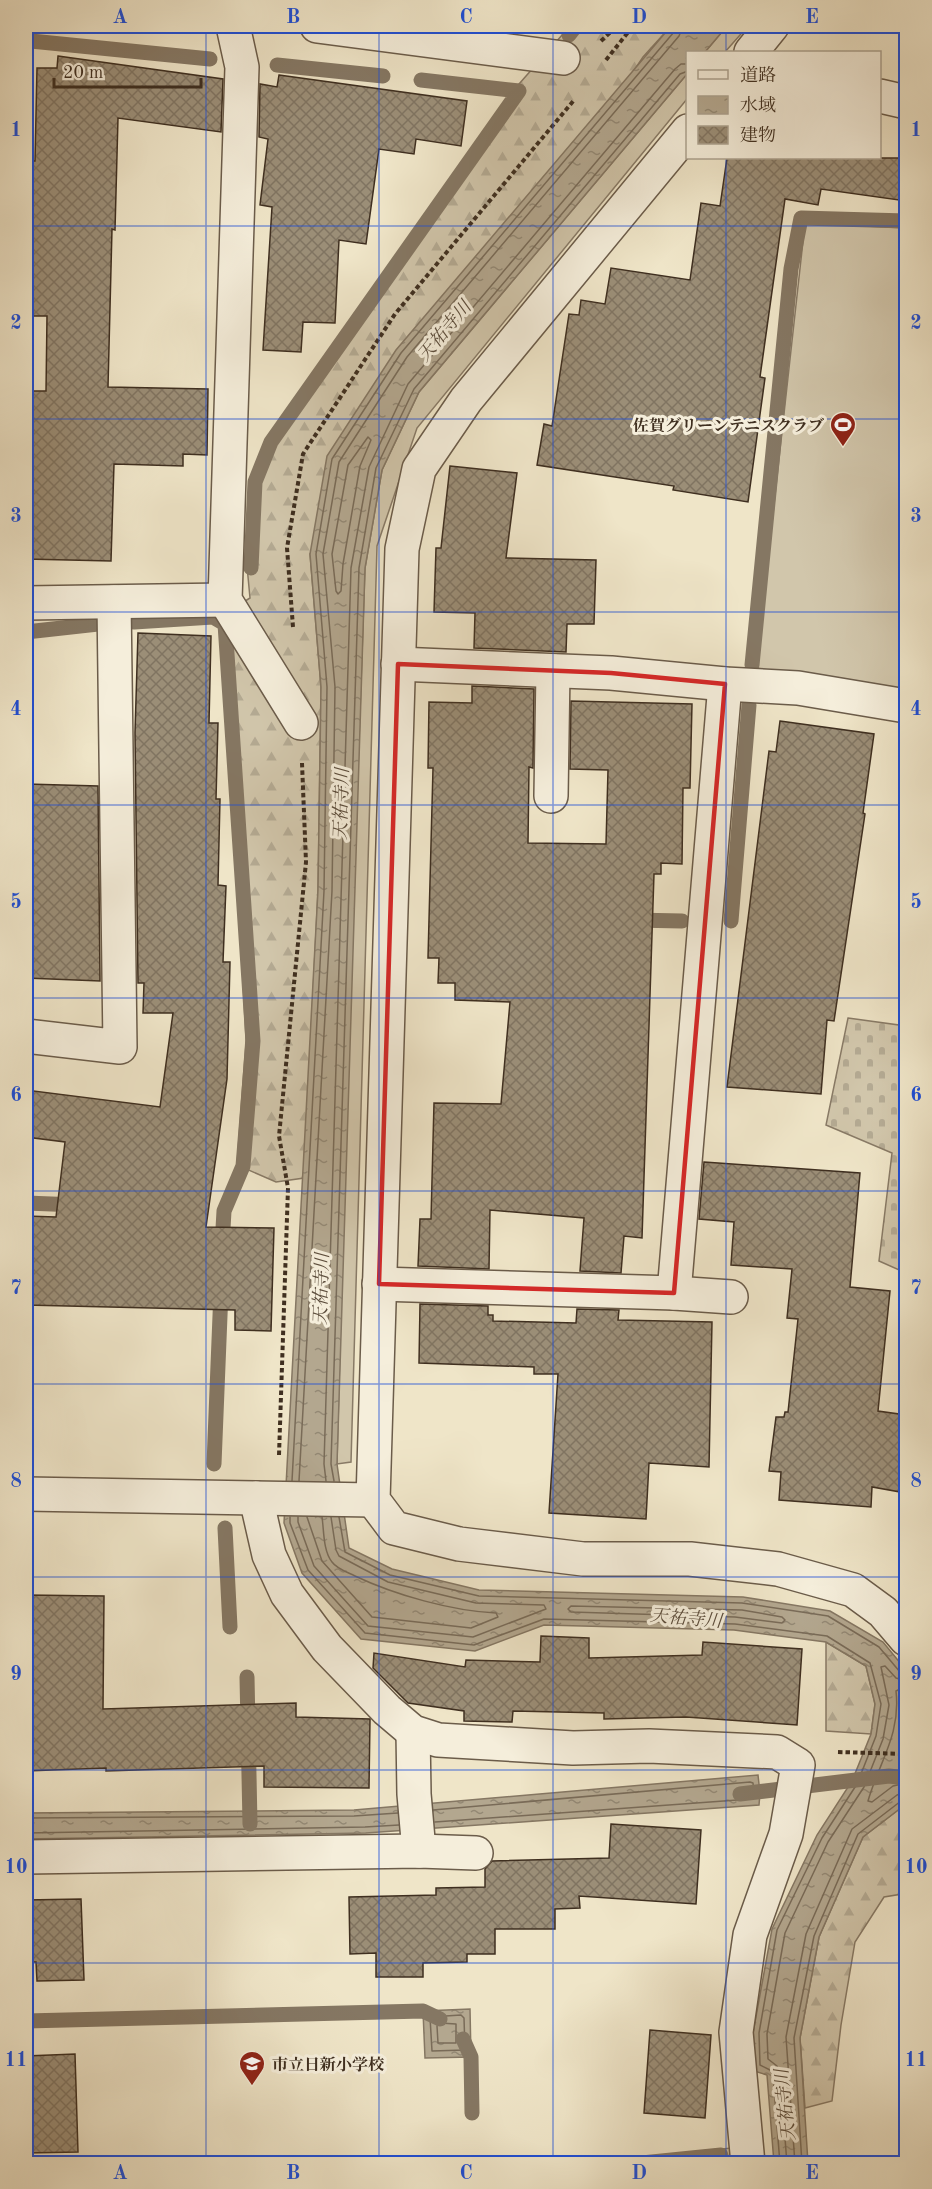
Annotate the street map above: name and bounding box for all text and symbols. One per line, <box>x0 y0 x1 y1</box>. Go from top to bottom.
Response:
text: A <box>112 8 128 28</box>
text: B <box>286 8 300 28</box>
text: C <box>459 8 473 28</box>
text: D <box>631 8 647 28</box>
text: E <box>805 8 819 28</box>
scale bar <box>54 51 201 89</box>
legend <box>686 51 881 159</box>
text: 20 m <box>63 64 103 82</box>
text: 道路 <box>740 65 776 85</box>
text: 水域 <box>740 95 776 115</box>
text: 1 <box>10 121 22 141</box>
text: 1 <box>910 121 922 141</box>
text: 建物 <box>740 125 776 145</box>
water label: 天祐寺川 <box>413 295 476 365</box>
text: 2 <box>10 314 22 334</box>
text: 2 <box>910 314 922 334</box>
sports icon: 佐賀グリーンテニスクラブ <box>828 410 858 448</box>
place label: 佐賀グリーンテニスクラブ <box>633 417 824 435</box>
text: 3 <box>10 507 22 527</box>
text: 3 <box>910 507 922 527</box>
text: 4 <box>10 700 22 720</box>
text: 4 <box>910 700 922 720</box>
water label: 天祐寺川 <box>330 766 352 840</box>
text: 5 <box>10 892 22 913</box>
text: 5 <box>910 892 922 913</box>
text: 6 <box>10 1086 22 1106</box>
text: 6 <box>910 1086 922 1106</box>
water label: 天祐寺川 <box>310 1251 332 1325</box>
text: 7 <box>10 1279 22 1299</box>
text: 7 <box>910 1279 922 1299</box>
text: 8 <box>10 1472 22 1492</box>
text: 8 <box>910 1472 922 1492</box>
water label: 天祐寺川 <box>649 1605 725 1631</box>
text: 9 <box>10 1665 22 1685</box>
text: 9 <box>910 1665 922 1685</box>
text: 10 <box>4 1858 28 1878</box>
text: 10 <box>904 1858 928 1878</box>
school or university icon: 市立日新小学校 <box>237 2049 267 2087</box>
text: 11 <box>4 2051 28 2071</box>
text: 11 <box>904 2051 928 2071</box>
place label: 市立日新小学校 <box>272 2056 385 2074</box>
water label: 天祐寺川 <box>771 2066 799 2142</box>
text: A <box>112 2164 128 2184</box>
text: B <box>286 2164 300 2184</box>
text: C <box>459 2164 473 2184</box>
text: D <box>631 2164 647 2184</box>
text: E <box>805 2164 819 2184</box>

